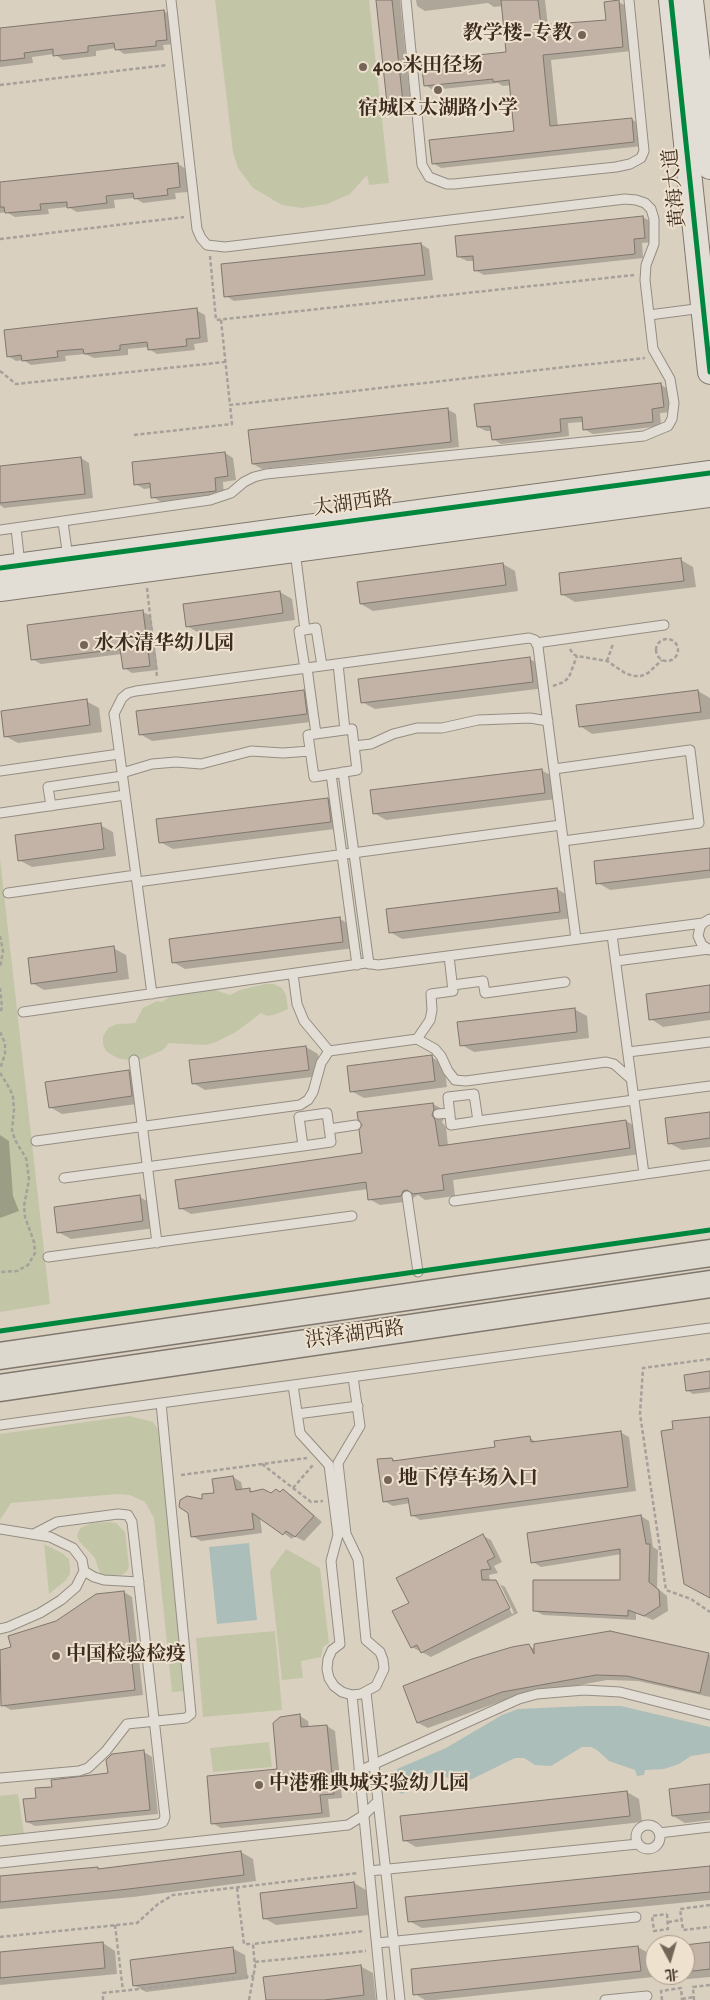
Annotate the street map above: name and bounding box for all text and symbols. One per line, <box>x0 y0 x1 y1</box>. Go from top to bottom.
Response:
place label: 教学楼-专教 <box>463 23 572 47</box>
marker: 教学楼-专教 <box>576 29 588 41</box>
place label: 400米田径场 <box>373 55 482 79</box>
marker: 400米田径场 <box>357 61 369 73</box>
marker: 宿城区太湖路小学 <box>432 84 444 96</box>
place label: 宿城区太湖路小学 <box>358 98 518 122</box>
street label: 黄海大道 <box>660 147 692 229</box>
street label: 太湖西路 <box>312 488 394 522</box>
place label: 水木清华幼儿园 <box>94 633 234 657</box>
marker: 水木清华幼儿园 <box>78 639 90 651</box>
street label: 洪泽湖西路 <box>304 1317 406 1355</box>
place label: 地下停车场入口 <box>398 1468 538 1492</box>
marker: 地下停车场入口 <box>382 1474 394 1486</box>
place label: 中国检验检疫 <box>66 1644 186 1668</box>
marker: 中国检验检疫 <box>50 1650 62 1662</box>
place label: 中港雅典城实验幼儿园 <box>269 1773 469 1797</box>
marker: 中港雅典城实验幼儿园 <box>253 1779 265 1791</box>
north arrow <box>645 1935 695 1985</box>
text: 北 <box>664 1964 679 1984</box>

